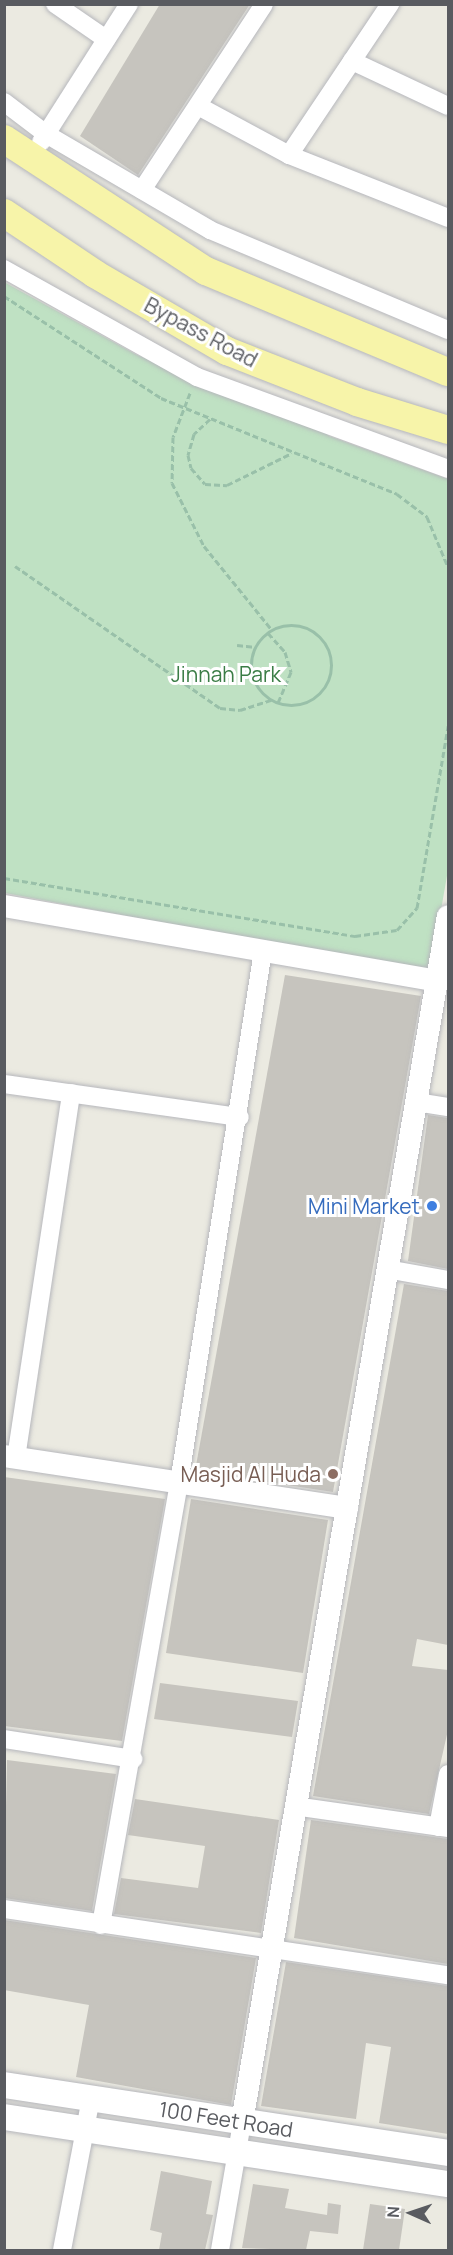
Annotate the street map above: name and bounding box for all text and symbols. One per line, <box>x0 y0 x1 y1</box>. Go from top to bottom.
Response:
street label: Bypass Road <box>140 292 262 372</box>
park label: Jinnah Park <box>171 661 281 687</box>
place label: Mini Market <box>308 1193 420 1219</box>
marker: Mini Market <box>425 1199 439 1213</box>
place label: Masjid Al Huda <box>180 1461 321 1487</box>
marker: Masjid Al Huda <box>326 1467 340 1481</box>
street label: 100 Feet Road <box>157 2096 295 2142</box>
north arrow <box>381 2183 441 2243</box>
text: N <box>382 2206 404 2218</box>

